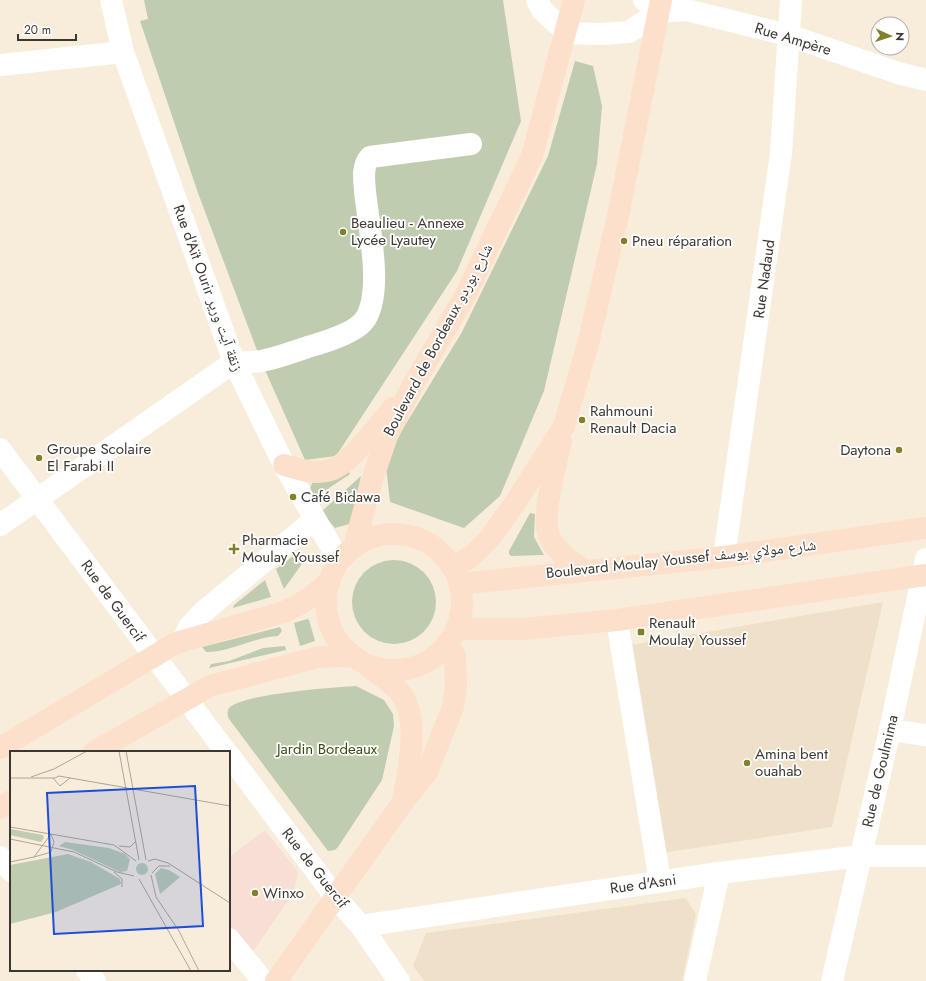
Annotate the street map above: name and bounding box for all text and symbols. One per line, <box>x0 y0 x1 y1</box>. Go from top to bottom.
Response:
scale bar <box>18 16 76 42</box>
north arrow <box>870 16 910 56</box>
street label: Rue Ampère <box>752 17 834 61</box>
text: 20 m <box>24 21 51 39</box>
text: N <box>892 32 908 41</box>
street label: Rue d'Aït Ourir زنقة آيت ورير <box>168 202 248 375</box>
place label: Beaulieu - Annexe Lycée Lyautey <box>351 212 465 251</box>
marker: Beaulieu - Annexe Lycée Lyautey <box>338 227 348 237</box>
place label: Pneu réparation <box>632 230 732 252</box>
marker: Pneu réparation <box>619 236 629 246</box>
street label: Rue Nadaud <box>748 238 780 320</box>
street label: Boulevard de Bordeaux شارع بوردو <box>378 240 498 440</box>
place label: Rahmouni Renault Dacia <box>590 400 676 439</box>
marker: Rahmouni Renault Dacia <box>577 415 587 425</box>
place label: Groupe Scolaire El Farabi II <box>47 438 151 477</box>
place label: Daytona <box>840 439 891 461</box>
marker: Daytona <box>894 445 904 455</box>
marker: Groupe Scolaire El Farabi II <box>34 453 44 463</box>
place label: Café Bidawa <box>301 486 380 508</box>
marker: Café Bidawa <box>288 492 298 502</box>
place label: Pharmacie Moulay Youssef <box>242 529 340 568</box>
street label: Boulevard Moulay Youssef شارع مولاي يوسف <box>545 534 817 585</box>
marker: Pharmacie Moulay Youssef <box>229 544 239 554</box>
street label: Rue de Guercif <box>76 555 151 647</box>
place label: Renault Moulay Youssef <box>649 612 747 651</box>
marker: Renault Moulay Youssef <box>636 627 646 637</box>
street label: Rue de Goulmima <box>856 713 904 829</box>
park label: Jardin Bordeaux <box>275 738 378 760</box>
place label: Amina bent ouahab <box>755 743 828 782</box>
inset map <box>10 751 230 971</box>
marker: Amina bent ouahab <box>742 758 752 768</box>
street label: Rue de Guercif <box>277 823 354 913</box>
street label: Rue d'Asni <box>608 868 678 900</box>
place label: Winxo <box>263 882 304 904</box>
marker: Winxo <box>250 888 260 898</box>

